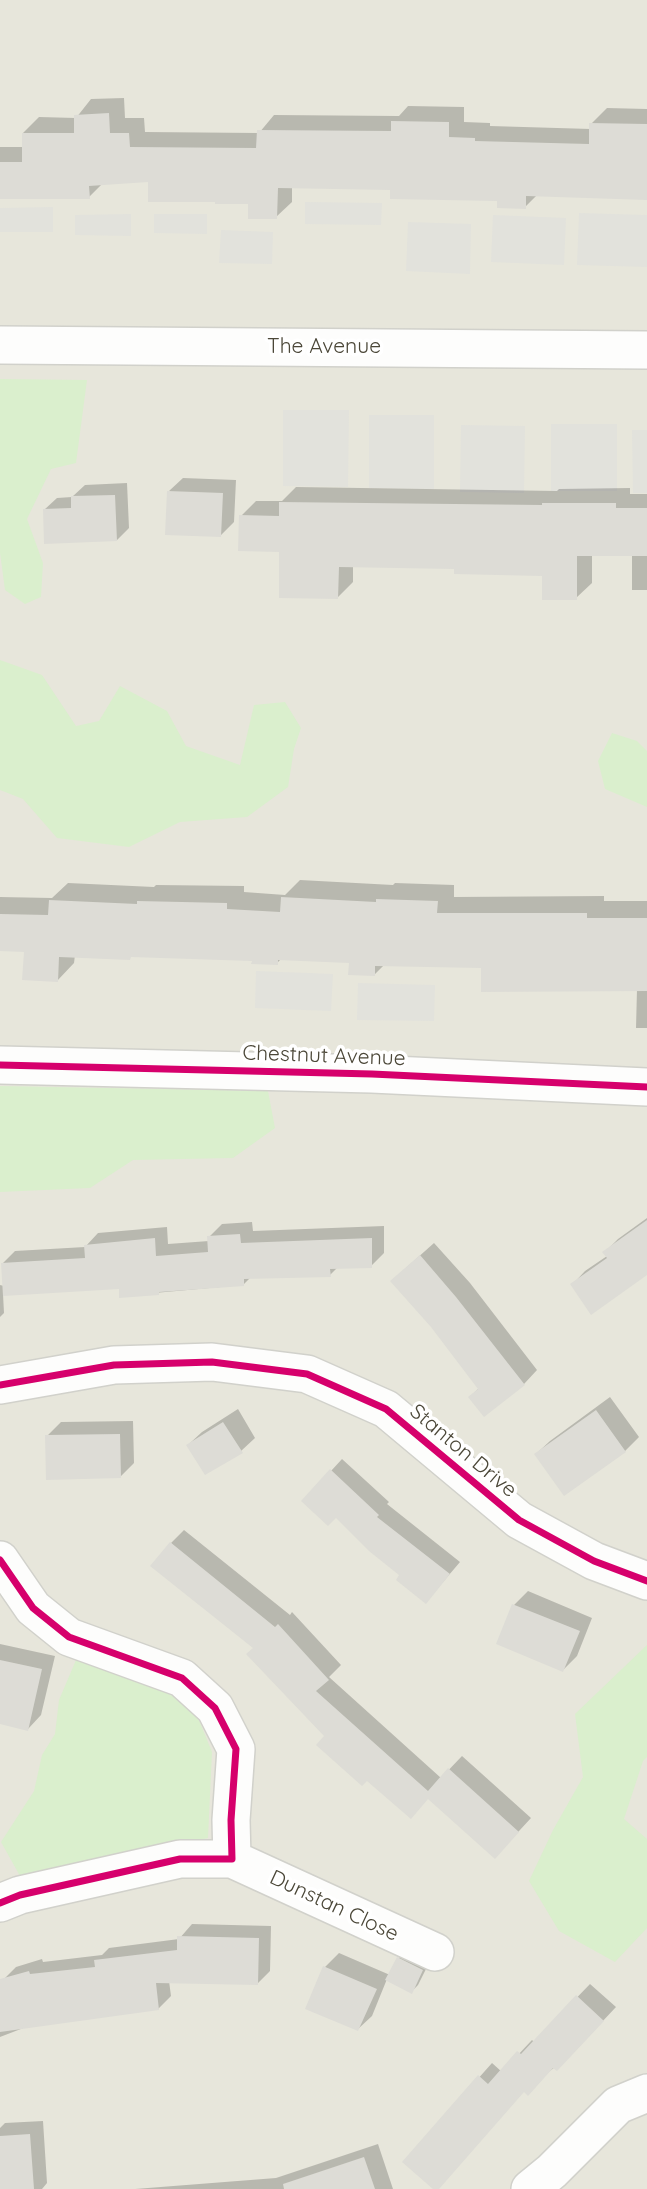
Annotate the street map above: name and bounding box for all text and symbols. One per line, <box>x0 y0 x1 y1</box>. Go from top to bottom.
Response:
street label: The Avenue <box>267 334 381 360</box>
street label: Chestnut Avenue <box>242 1041 406 1071</box>
street label: Stanton Drive <box>404 1399 522 1503</box>
street label: Dunstan Close <box>265 1865 403 1947</box>

